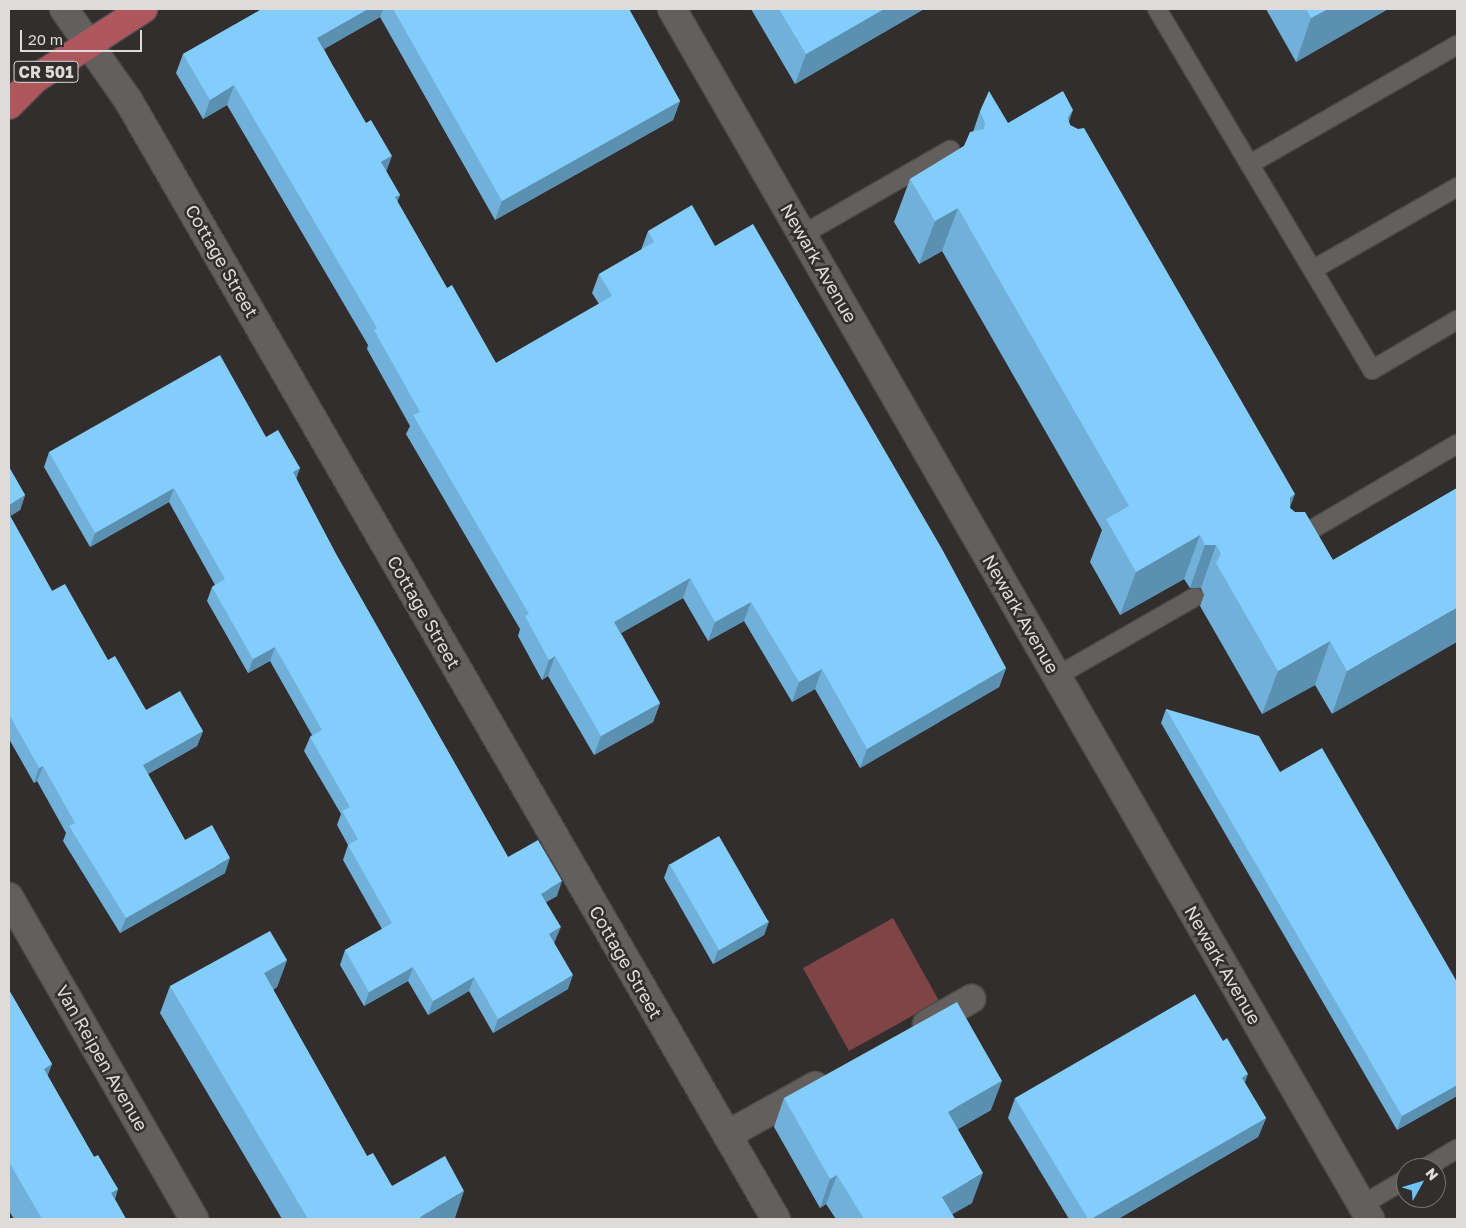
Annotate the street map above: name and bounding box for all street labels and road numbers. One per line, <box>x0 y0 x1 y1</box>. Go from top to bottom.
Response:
road number: CR 501 <box>13 58 78 86</box>
street label: Newark Avenue <box>776 200 862 326</box>
street label: Cottage Street <box>181 201 263 321</box>
street label: Newark Avenue <box>978 551 1064 677</box>
street label: Cottage Street <box>383 552 465 672</box>
street label: Cottage Street <box>585 902 667 1022</box>
street label: Newark Avenue <box>1180 902 1266 1028</box>
street label: Van Reipen Avenue <box>51 981 153 1135</box>

